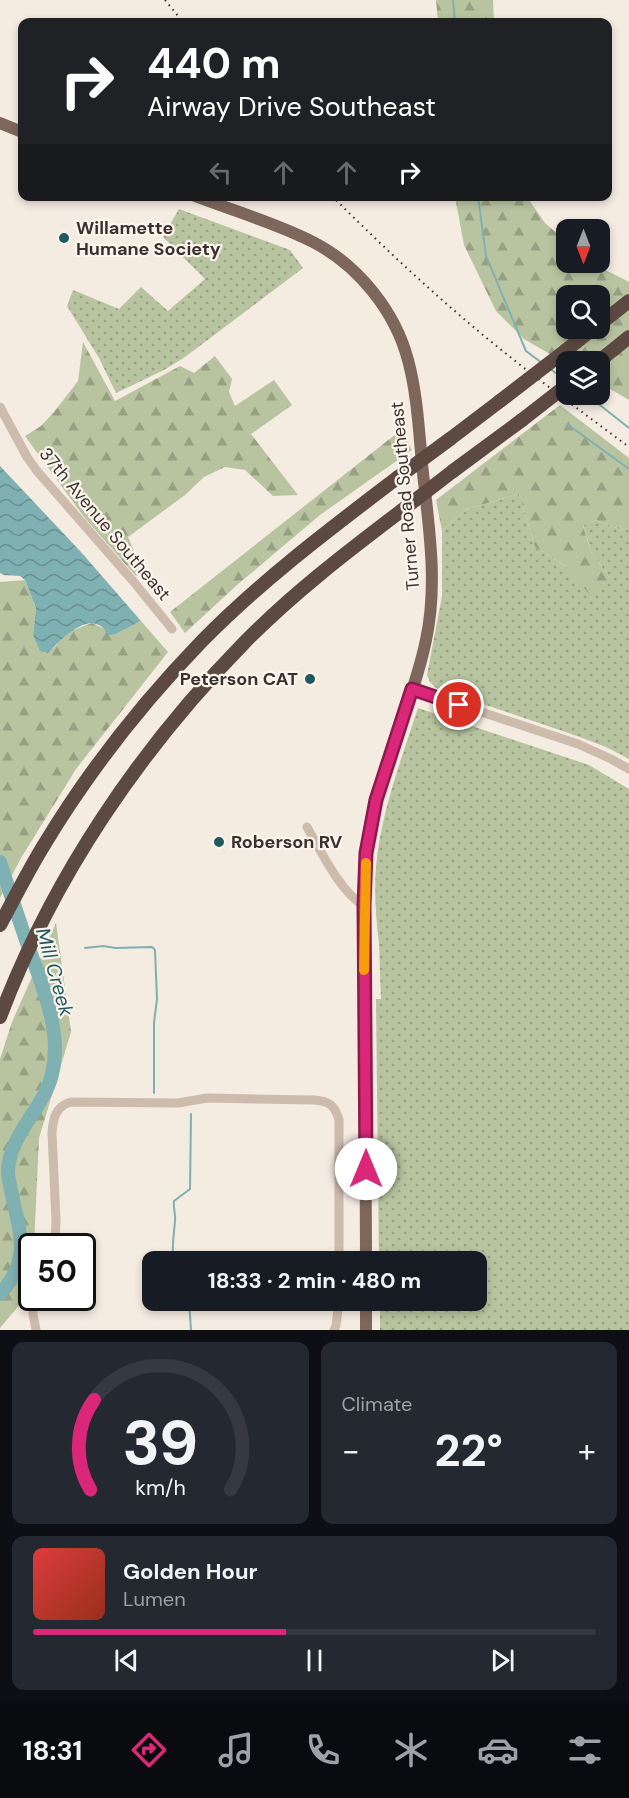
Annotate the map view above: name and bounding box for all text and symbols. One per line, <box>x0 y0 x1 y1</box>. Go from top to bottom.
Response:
text: 440 m <box>147 36 281 91</box>
icon: right <box>48 42 126 120</box>
text: Airway Drive Southeast <box>147 89 436 124</box>
icon: left <box>204 156 237 189</box>
icon: ahead <box>267 156 300 189</box>
icon: ahead <box>330 156 363 189</box>
icon: right <box>393 156 426 189</box>
place label: Willamette Humane Society <box>76 216 221 261</box>
north arrow <box>556 219 610 273</box>
map controls <box>556 219 610 405</box>
marker: Willamette Humane Society <box>57 231 71 245</box>
button: search <box>556 285 610 339</box>
button: layers <box>556 351 610 405</box>
street label: Turner Road Southeast <box>385 401 425 591</box>
street label: 37th Avenue Southeast <box>34 443 176 605</box>
place label: Peterson CAT <box>180 667 298 691</box>
marker: Peterson CAT <box>303 672 317 686</box>
pin <box>433 679 484 730</box>
icon: arrive <box>442 688 475 721</box>
place label: Roberson RV <box>231 830 343 854</box>
marker: Roberson RV <box>212 835 226 849</box>
water label: Mill Creek <box>30 925 80 1020</box>
position arrow <box>334 1137 398 1201</box>
speed limit sign: 50 <box>18 1233 96 1311</box>
text: 18:33 · 2 min · 480 m <box>208 1266 421 1295</box>
text: Climate <box>342 1391 412 1417</box>
text: 39 <box>122 1402 198 1483</box>
text: 22° <box>435 1421 503 1480</box>
text: − <box>342 1429 360 1472</box>
text: + <box>578 1429 596 1472</box>
text: km/h <box>135 1474 186 1502</box>
text: Golden Hour <box>123 1557 258 1586</box>
text: Lumen <box>123 1586 186 1612</box>
icon: previous <box>110 1644 143 1677</box>
icon: pause <box>298 1644 331 1677</box>
icon: next <box>486 1644 519 1677</box>
icon: directions <box>128 1729 170 1771</box>
icon: music <box>215 1729 257 1771</box>
icon: phone <box>302 1729 344 1771</box>
icon: climate <box>390 1729 432 1771</box>
icon: car <box>477 1729 519 1771</box>
icon: filters <box>564 1729 606 1771</box>
text: 18:31 <box>23 1733 82 1768</box>

